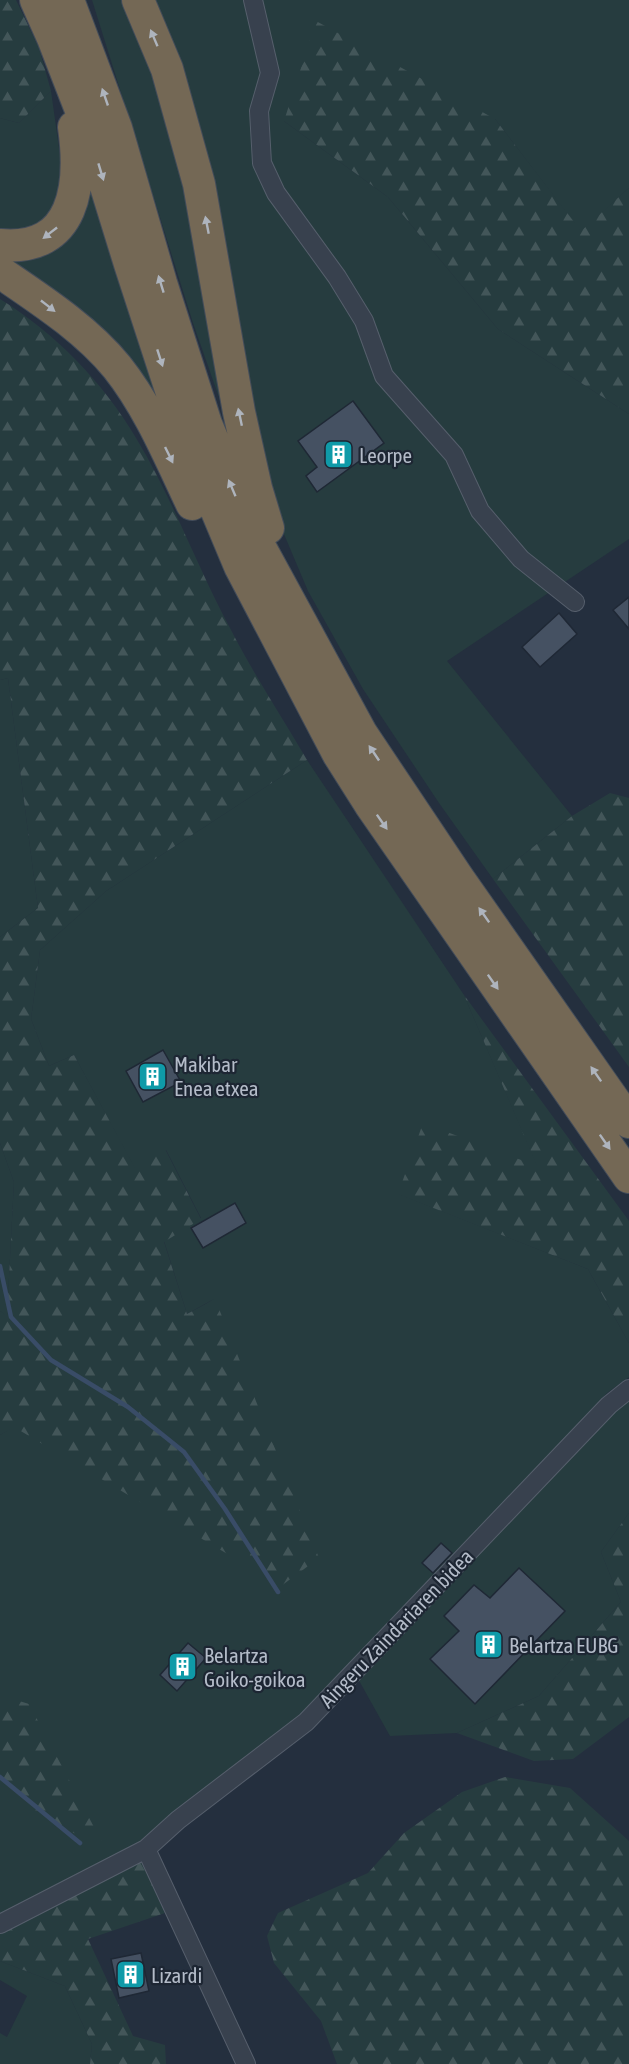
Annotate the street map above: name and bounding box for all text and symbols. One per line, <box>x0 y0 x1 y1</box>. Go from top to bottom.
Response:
one-way arrow <box>149 28 159 46</box>
one-way arrow <box>100 88 110 106</box>
one-way arrow <box>97 163 106 181</box>
one-way arrow <box>202 215 211 234</box>
one-way arrow <box>42 226 57 238</box>
one-way arrow <box>156 275 165 293</box>
one-way arrow <box>40 299 56 312</box>
one-way arrow <box>156 349 165 367</box>
one-way arrow <box>235 407 244 426</box>
building icon: Leorpe <box>322 439 354 471</box>
place label: Leorpe <box>359 443 412 467</box>
one-way arrow <box>164 447 173 464</box>
one-way arrow <box>227 478 237 496</box>
one-way arrow <box>369 745 380 761</box>
one-way arrow <box>376 814 387 830</box>
one-way arrow <box>478 907 490 923</box>
one-way arrow <box>487 974 498 990</box>
place label: Makibar Enea etxea <box>174 1052 258 1100</box>
building icon: Makibar Enea etxea <box>137 1060 169 1092</box>
one-way arrow <box>590 1067 602 1083</box>
one-way arrow <box>599 1134 611 1150</box>
street label: Aingeru Zaindariaren bidea <box>314 1544 478 1712</box>
building icon: Belartza EUBG <box>472 1629 504 1661</box>
place label: Belartza EUBG <box>509 1633 618 1657</box>
place label: Belartza Goiko-goikoa <box>204 1643 306 1691</box>
building icon: Belartza Goiko-goikoa <box>167 1651 199 1683</box>
building icon: Lizardi <box>114 1959 146 1991</box>
place label: Lizardi <box>151 1963 202 1987</box>

